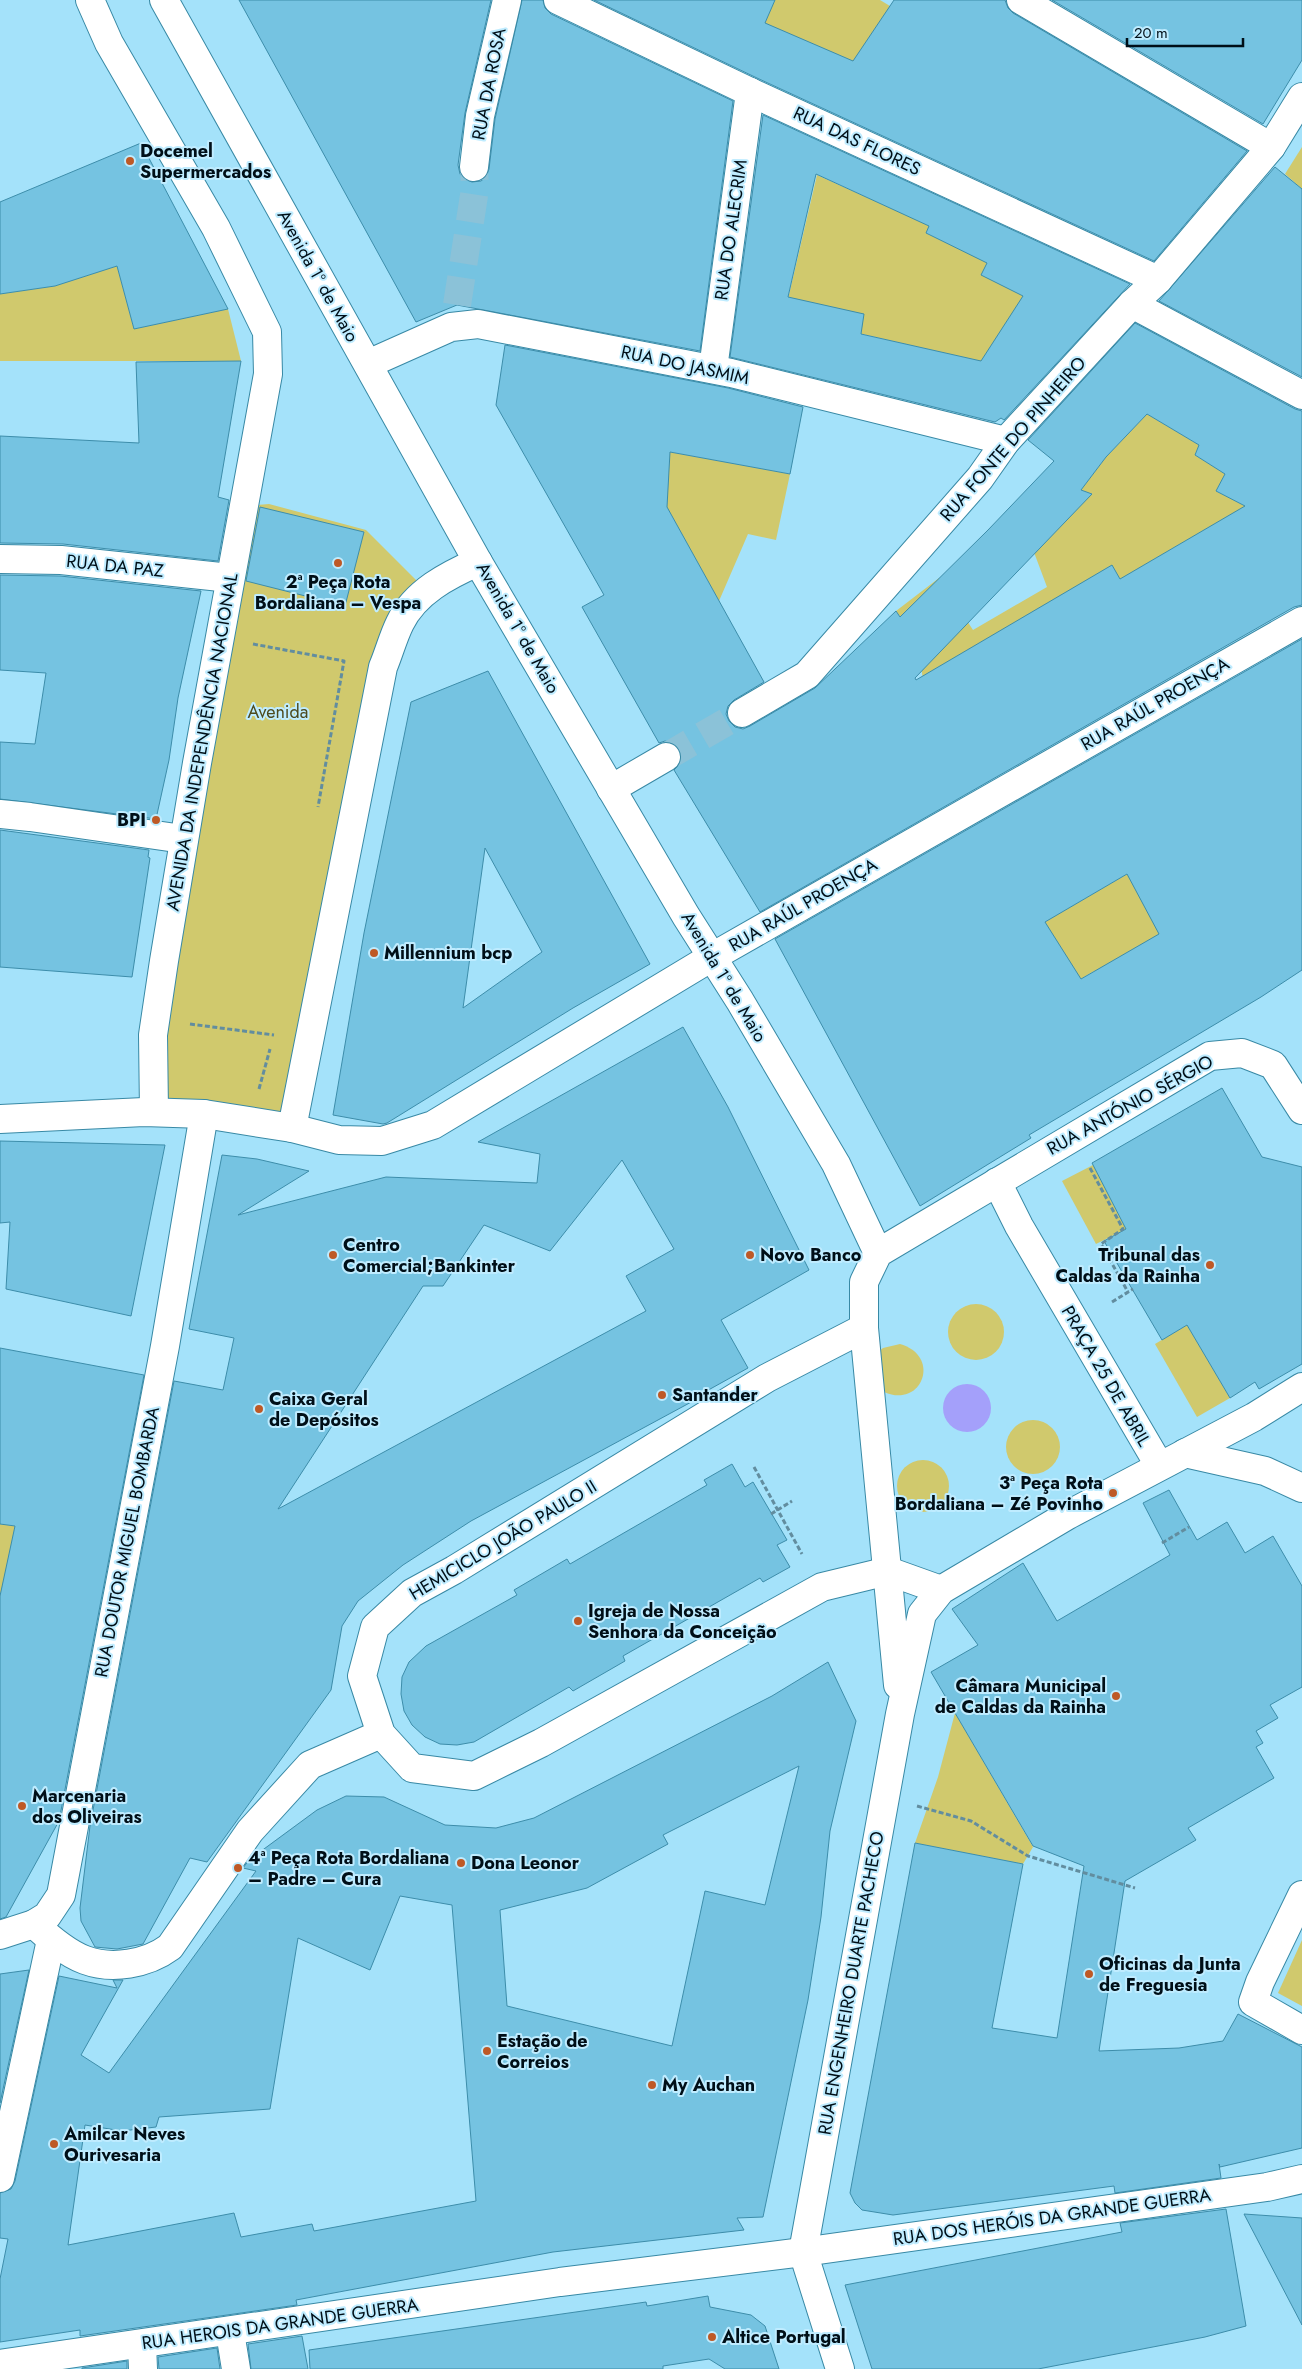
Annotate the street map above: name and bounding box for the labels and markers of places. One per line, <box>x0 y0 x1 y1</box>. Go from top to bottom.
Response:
place label: Docemel Supermercados <box>140 138 271 185</box>
marker: Docemel Supermercados <box>124 155 136 167</box>
marker: 2ª Peça Rota Bordaliana – Vespa <box>332 557 344 569</box>
place label: 2ª Peça Rota Bordaliana – Vespa <box>255 569 421 616</box>
place label: BPI <box>117 807 146 833</box>
marker: BPI <box>150 814 162 826</box>
place label: Millennium bcp <box>384 940 512 966</box>
marker: Millennium bcp <box>368 947 380 959</box>
place label: Centro Comercial;Bankinter <box>343 1232 516 1279</box>
place label: Novo Banco <box>760 1242 862 1268</box>
place label: Tribunal das Caldas da Rainha <box>1056 1242 1200 1289</box>
marker: Centro Comercial;Bankinter <box>327 1249 339 1261</box>
marker: Novo Banco <box>744 1249 756 1261</box>
marker: Tribunal das Caldas da Rainha <box>1204 1259 1216 1271</box>
place label: Santander <box>672 1382 758 1408</box>
place label: Caixa Geral de Depósitos <box>269 1386 379 1433</box>
marker: Santander <box>656 1389 668 1401</box>
marker: Caixa Geral de Depósitos <box>253 1403 265 1415</box>
place label: 3ª Peça Rota Bordaliana – Zé Povinho <box>895 1470 1103 1517</box>
marker: 3ª Peça Rota Bordaliana – Zé Povinho <box>1107 1487 1119 1499</box>
place label: Igreja de Nossa Senhora da Conceição <box>588 1598 777 1645</box>
marker: Igreja de Nossa Senhora da Conceição <box>572 1615 584 1627</box>
place label: Câmara Municipal de Caldas da Rainha <box>935 1673 1106 1720</box>
marker: Câmara Municipal de Caldas da Rainha <box>1110 1690 1122 1702</box>
place label: Marcenaria dos Oliveiras <box>32 1783 142 1830</box>
marker: Marcenaria dos Oliveiras <box>16 1800 28 1812</box>
place label: 4ª Peça Rota Bordaliana – Padre – Cura <box>248 1845 449 1892</box>
place label: Dona Leonor <box>471 1850 580 1876</box>
marker: Dona Leonor <box>455 1857 467 1869</box>
marker: 4ª Peça Rota Bordaliana – Padre – Cura <box>232 1862 244 1874</box>
place label: Oficinas da Junta de Freguesia <box>1099 1951 1241 1998</box>
marker: Oficinas da Junta de Freguesia <box>1083 1968 1095 1980</box>
place label: Estação de Correios <box>497 2028 588 2075</box>
marker: Estação de Correios <box>481 2045 493 2057</box>
place label: My Auchan <box>662 2072 755 2098</box>
marker: My Auchan <box>646 2079 658 2091</box>
place label: Amilcar Neves Ourivesaria <box>63 2121 185 2168</box>
marker: Amilcar Neves Ourivesaria <box>48 2138 60 2150</box>
place label: Altice Portugal <box>721 2324 846 2350</box>
marker: Altice Portugal <box>706 2331 718 2343</box>

